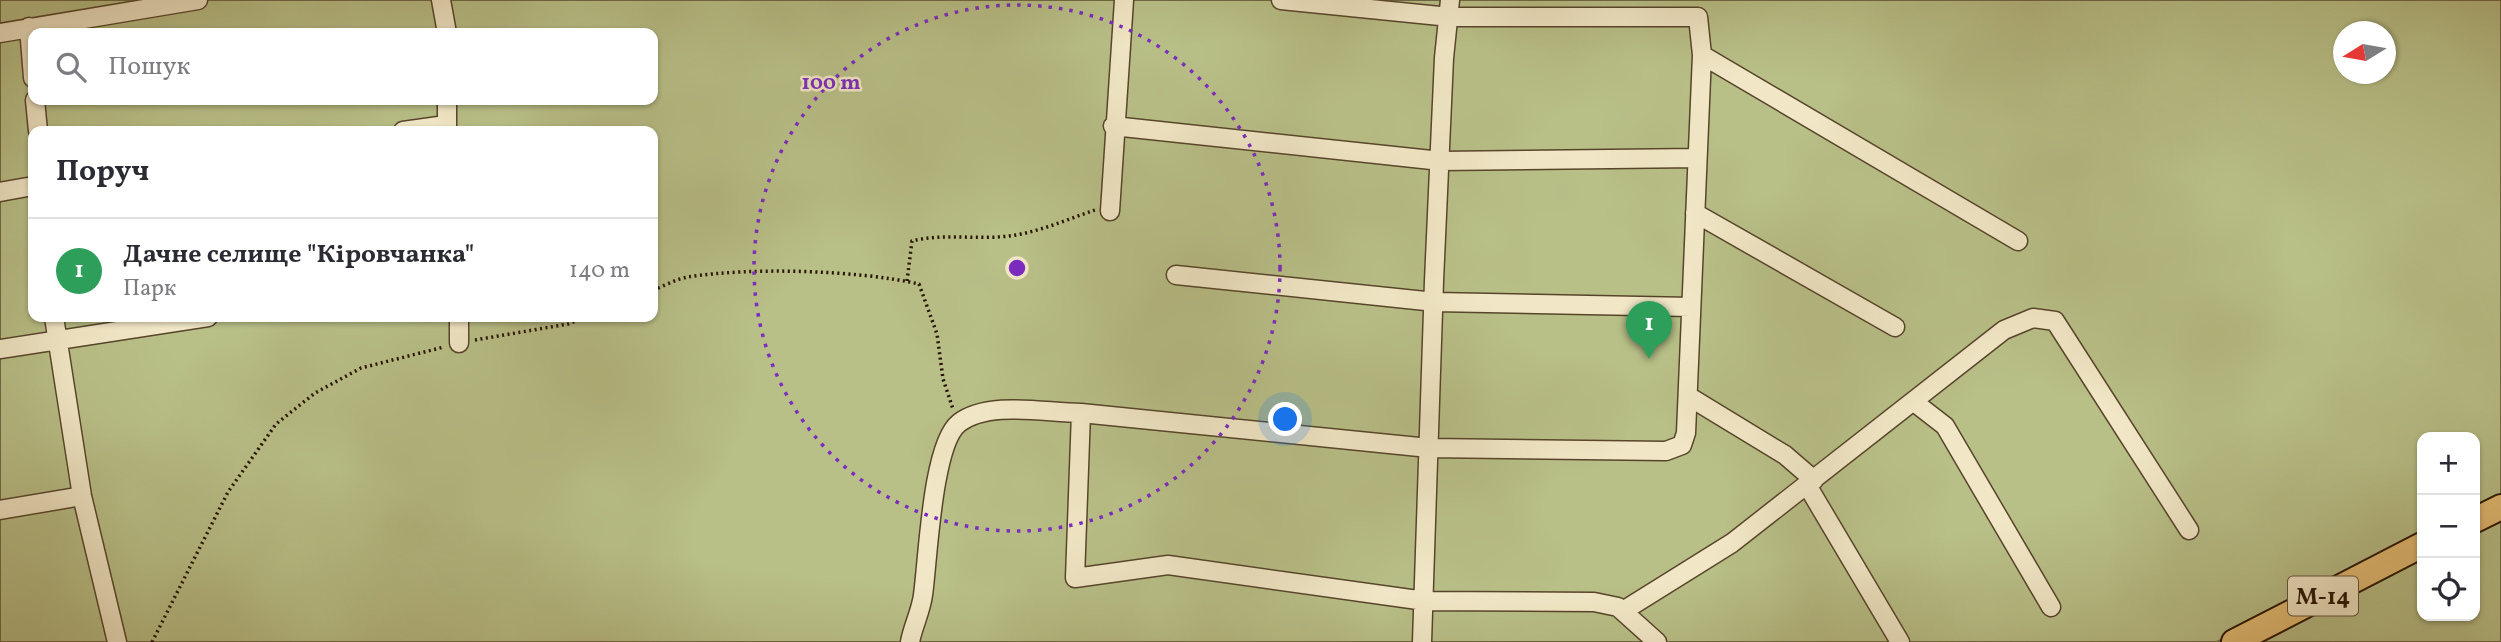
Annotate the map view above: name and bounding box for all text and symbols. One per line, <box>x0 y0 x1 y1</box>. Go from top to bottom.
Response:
north arrow <box>2333 21 2396 84</box>
search box <box>28 28 658 105</box>
icon: search <box>52 48 90 86</box>
text: Пошук <box>108 49 190 85</box>
text: 100 m <box>801 69 861 98</box>
text: Поруч <box>56 151 149 193</box>
text: Дачне селище "Кіровчанка" <box>123 237 474 273</box>
text: 1 <box>74 255 84 287</box>
text: 140 m <box>569 255 630 287</box>
centre of rings <box>1005 256 1029 280</box>
text: Парк <box>123 273 176 305</box>
pin: 1 <box>1626 301 1672 359</box>
your location <box>1268 402 1302 436</box>
map controls <box>2417 432 2480 621</box>
button: + <box>2417 432 2480 495</box>
button: − <box>2417 495 2480 558</box>
button: locate <box>2417 558 2480 621</box>
road number: М-14 <box>2288 576 2358 616</box>

